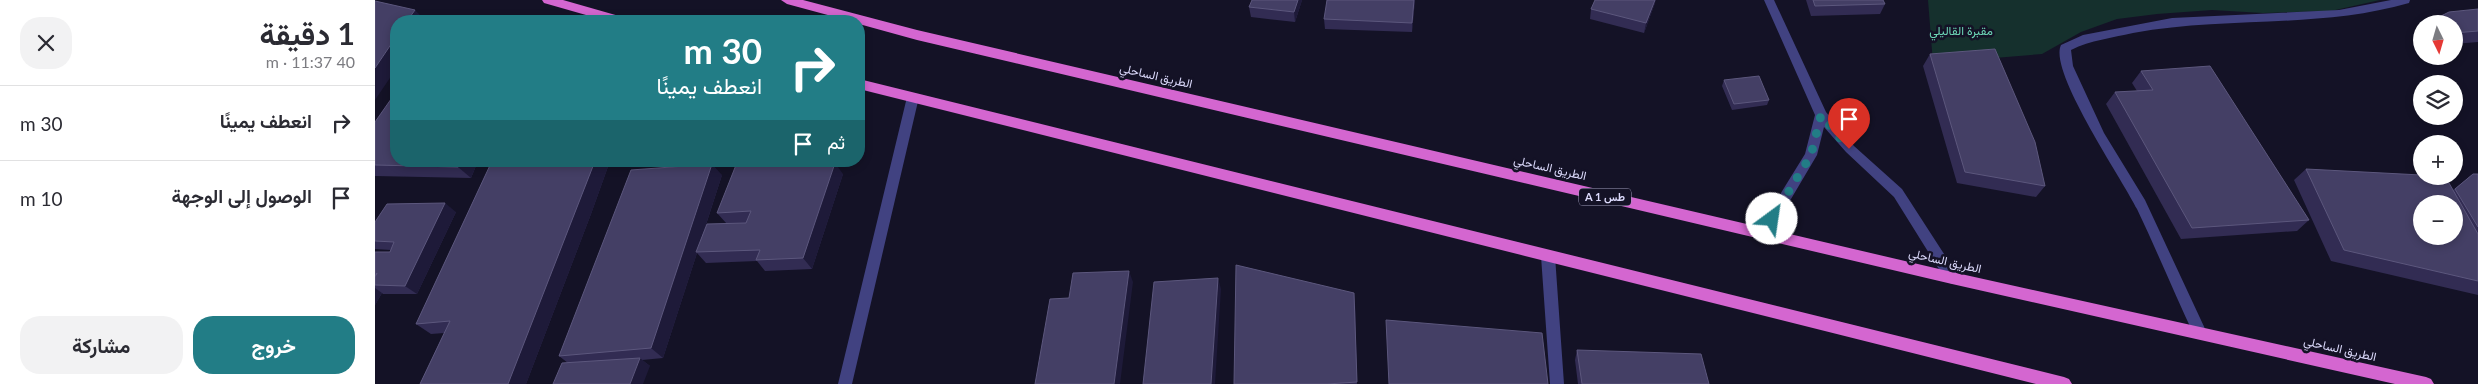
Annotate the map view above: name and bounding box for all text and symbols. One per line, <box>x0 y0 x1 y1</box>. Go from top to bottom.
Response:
text: 1 دقيقة <box>260 15 355 51</box>
north arrow <box>2413 15 2463 65</box>
map controls <box>2413 15 2463 245</box>
button: close <box>20 17 72 69</box>
park label: مقبرة القاليلي <box>1929 23 1993 41</box>
text: 30 m <box>684 29 762 71</box>
icon: right <box>780 35 845 100</box>
text: 40 m · 11:37 <box>266 52 355 71</box>
street label: الطريق الساحلي <box>1118 60 1194 94</box>
text: انعطف يمينًا <box>656 72 762 99</box>
button: layers <box>2413 75 2463 125</box>
pin <box>1828 98 1870 149</box>
icon: arrive <box>1835 105 1863 133</box>
text: انعطف يمينًا <box>220 109 312 132</box>
icon: right <box>327 109 355 137</box>
text: 30 m <box>20 112 63 135</box>
icon: arrive <box>789 130 817 158</box>
text: ثم <box>827 130 845 153</box>
button: + <box>2413 135 2463 185</box>
street label: الطريق الساحلي <box>1512 152 1588 186</box>
text: الوصول إلى الوجهة <box>171 184 312 207</box>
icon: arrive <box>327 184 355 212</box>
text: 10 m <box>20 187 63 210</box>
road number: A 1 طس <box>1579 188 1631 206</box>
position arrow <box>1745 192 1797 244</box>
button: − <box>2413 195 2463 245</box>
street label: الطريق الساحلي <box>1907 245 1983 279</box>
button: مشاركة <box>20 316 183 374</box>
button: خروج <box>193 316 355 374</box>
street label: الطريق الساحلي <box>2302 333 2378 367</box>

